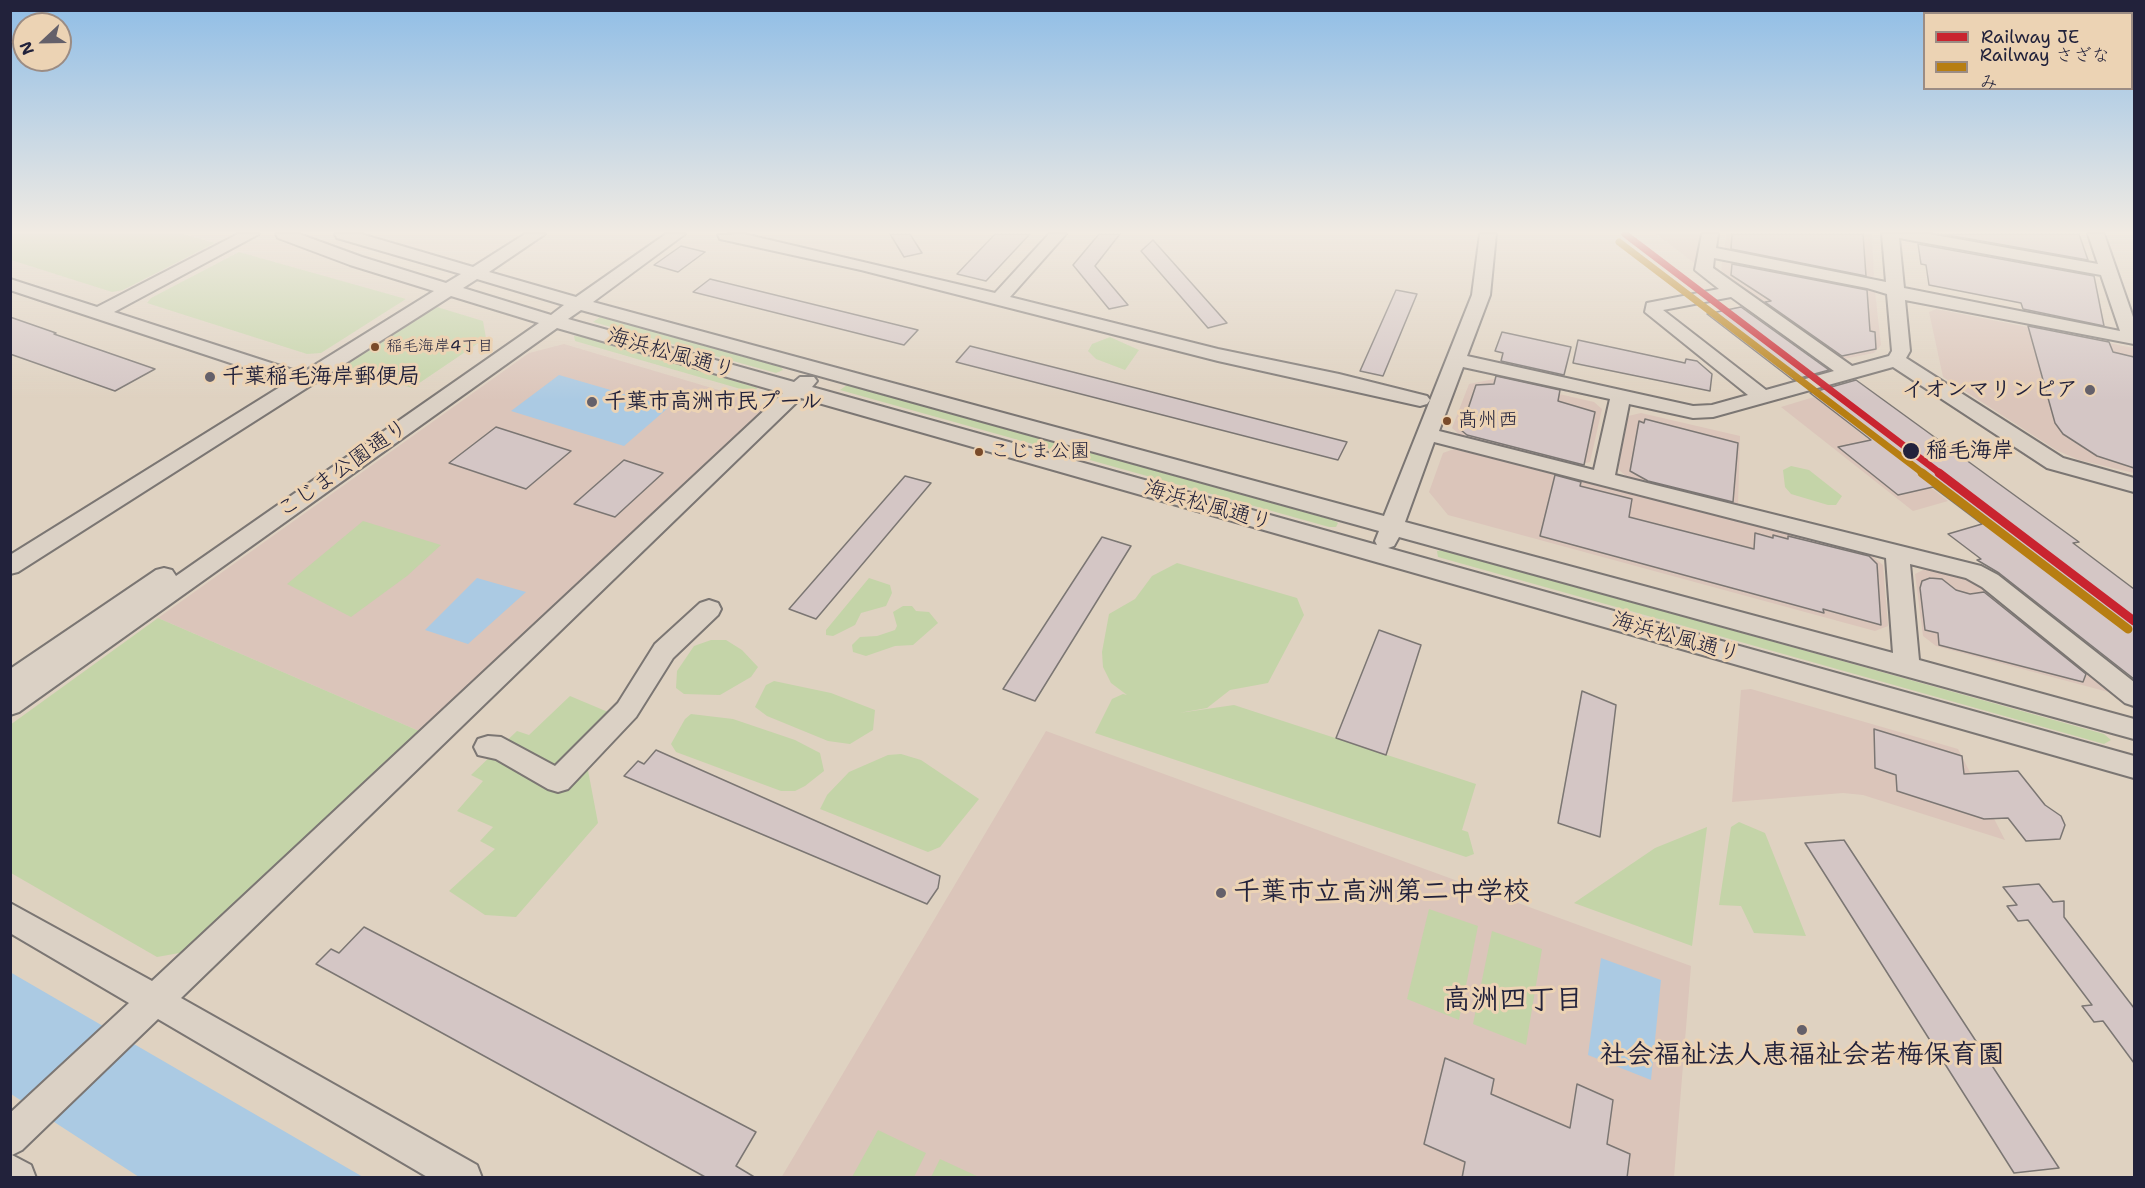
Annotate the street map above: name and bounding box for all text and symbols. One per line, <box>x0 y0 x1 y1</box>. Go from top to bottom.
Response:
north arrow <box>12 12 72 72</box>
legend <box>1923 12 2133 90</box>
text: Railway JE <box>1981 25 2079 49</box>
text: N <box>15 38 39 58</box>
text: Railway さざなみ <box>1980 43 2110 94</box>
street label: 海浜松風通り <box>604 323 738 385</box>
place label: 稲毛海岸4丁目 <box>386 337 493 357</box>
marker: 稲毛海岸4丁目 <box>369 341 381 353</box>
place label: 千葉稲毛海岸郵便局 <box>222 364 420 390</box>
marker: 千葉稲毛海岸郵便局 <box>203 370 217 384</box>
place label: イオンマリンピア <box>1902 377 2078 403</box>
marker: イオンマリンピア <box>2083 383 2097 397</box>
place label: 千葉市高洲市民プール <box>604 389 823 415</box>
marker: 千葉市高洲市民プール <box>585 395 599 409</box>
place label: 髙州西 <box>1458 409 1518 433</box>
street label: こじま公園通り <box>272 414 414 524</box>
marker: 髙州西 <box>1441 415 1453 427</box>
place label: 稲毛海岸 <box>1926 438 2014 464</box>
place label: こじま公園 <box>990 440 1090 464</box>
marker: 稲毛海岸 <box>1901 441 1921 461</box>
marker: こじま公園 <box>973 446 985 458</box>
street label: 海浜松風通り <box>1141 475 1275 537</box>
street label: 海浜松風通り <box>1609 607 1743 669</box>
place label: 千葉市立高洲第二中学校 <box>1233 877 1530 909</box>
marker: 千葉市立高洲第二中学校 <box>1214 886 1228 900</box>
district label: 高洲四丁目 <box>1443 984 1583 1018</box>
marker: 社会福祉法人恵福祉会若梅保育園 <box>1795 1023 1809 1037</box>
place label: 社会福祉法人恵福祉会若梅保育園 <box>1600 1040 2004 1072</box>

